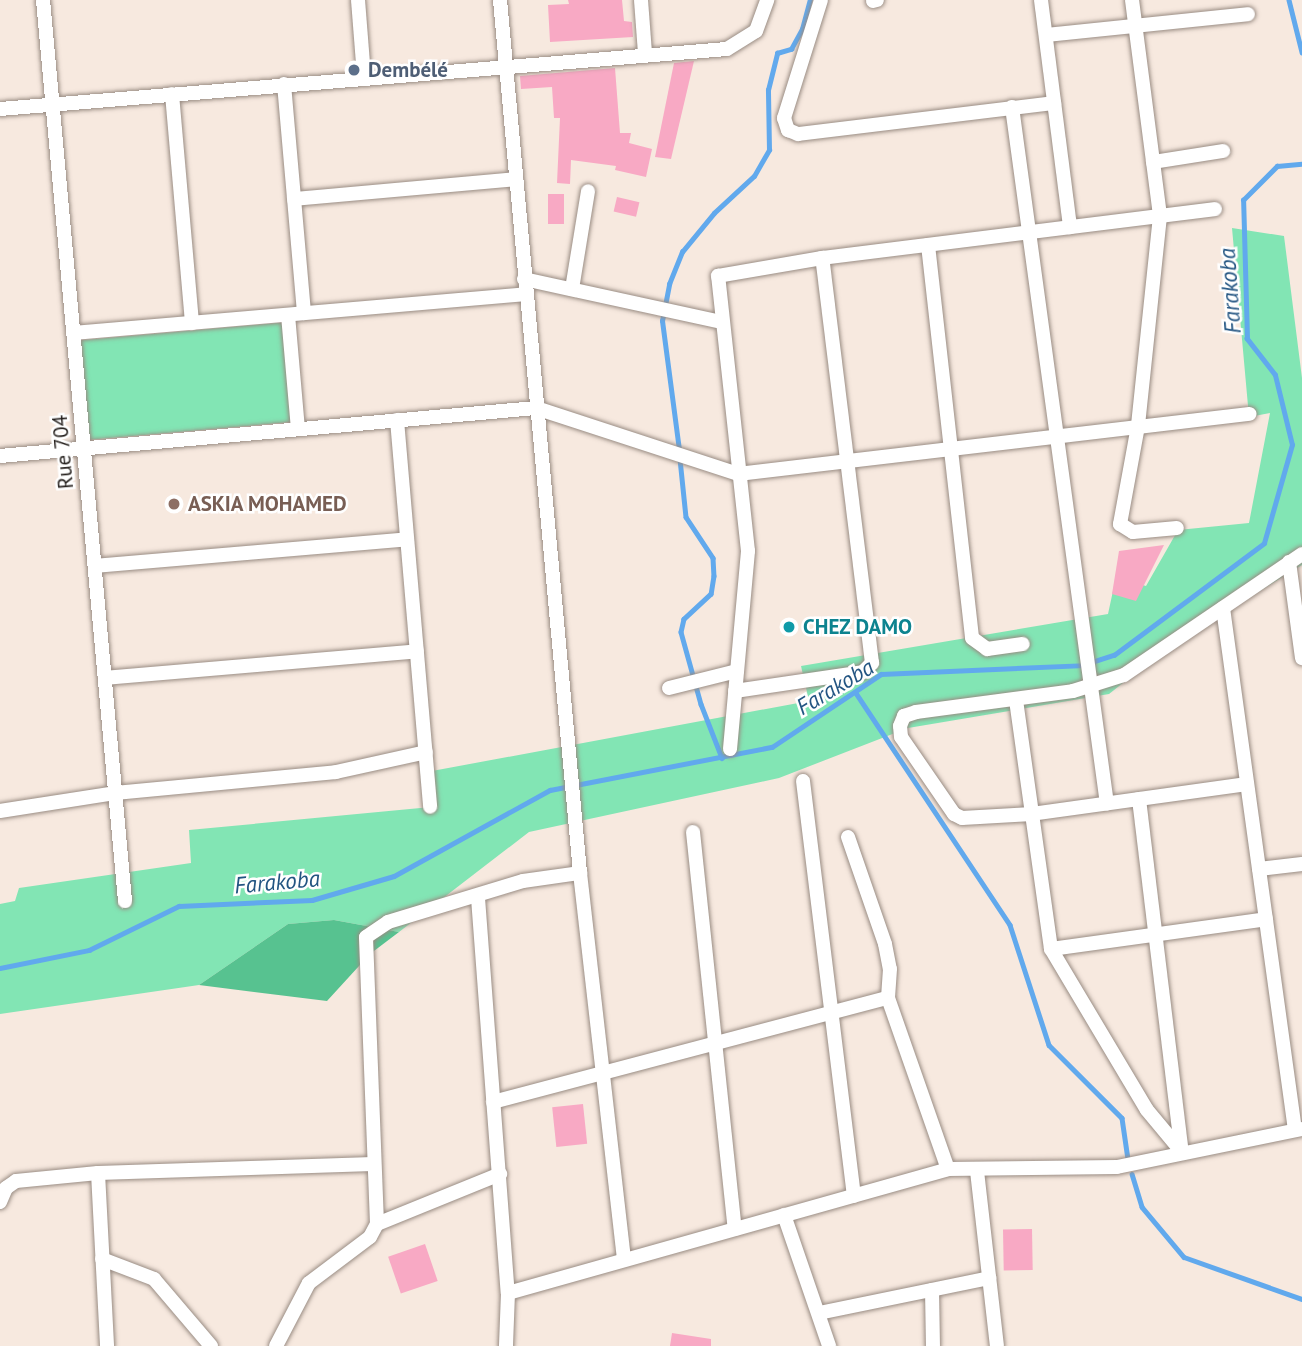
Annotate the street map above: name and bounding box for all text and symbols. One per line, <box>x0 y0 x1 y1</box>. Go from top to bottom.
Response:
place label: Dembélé <box>368 57 448 83</box>
marker: Dembélé <box>346 62 362 78</box>
water label: Farakoba <box>1213 247 1247 335</box>
street label: Rue 704 <box>47 414 79 490</box>
place label: ASKIA MOHAMED <box>188 491 347 517</box>
marker: ASKIA MOHAMED <box>166 496 182 512</box>
place label: CHEZ DAMO <box>803 614 913 640</box>
marker: CHEZ DAMO <box>781 619 797 635</box>
water label: Farakoba <box>791 653 879 721</box>
water label: Farakoba <box>233 865 321 899</box>

